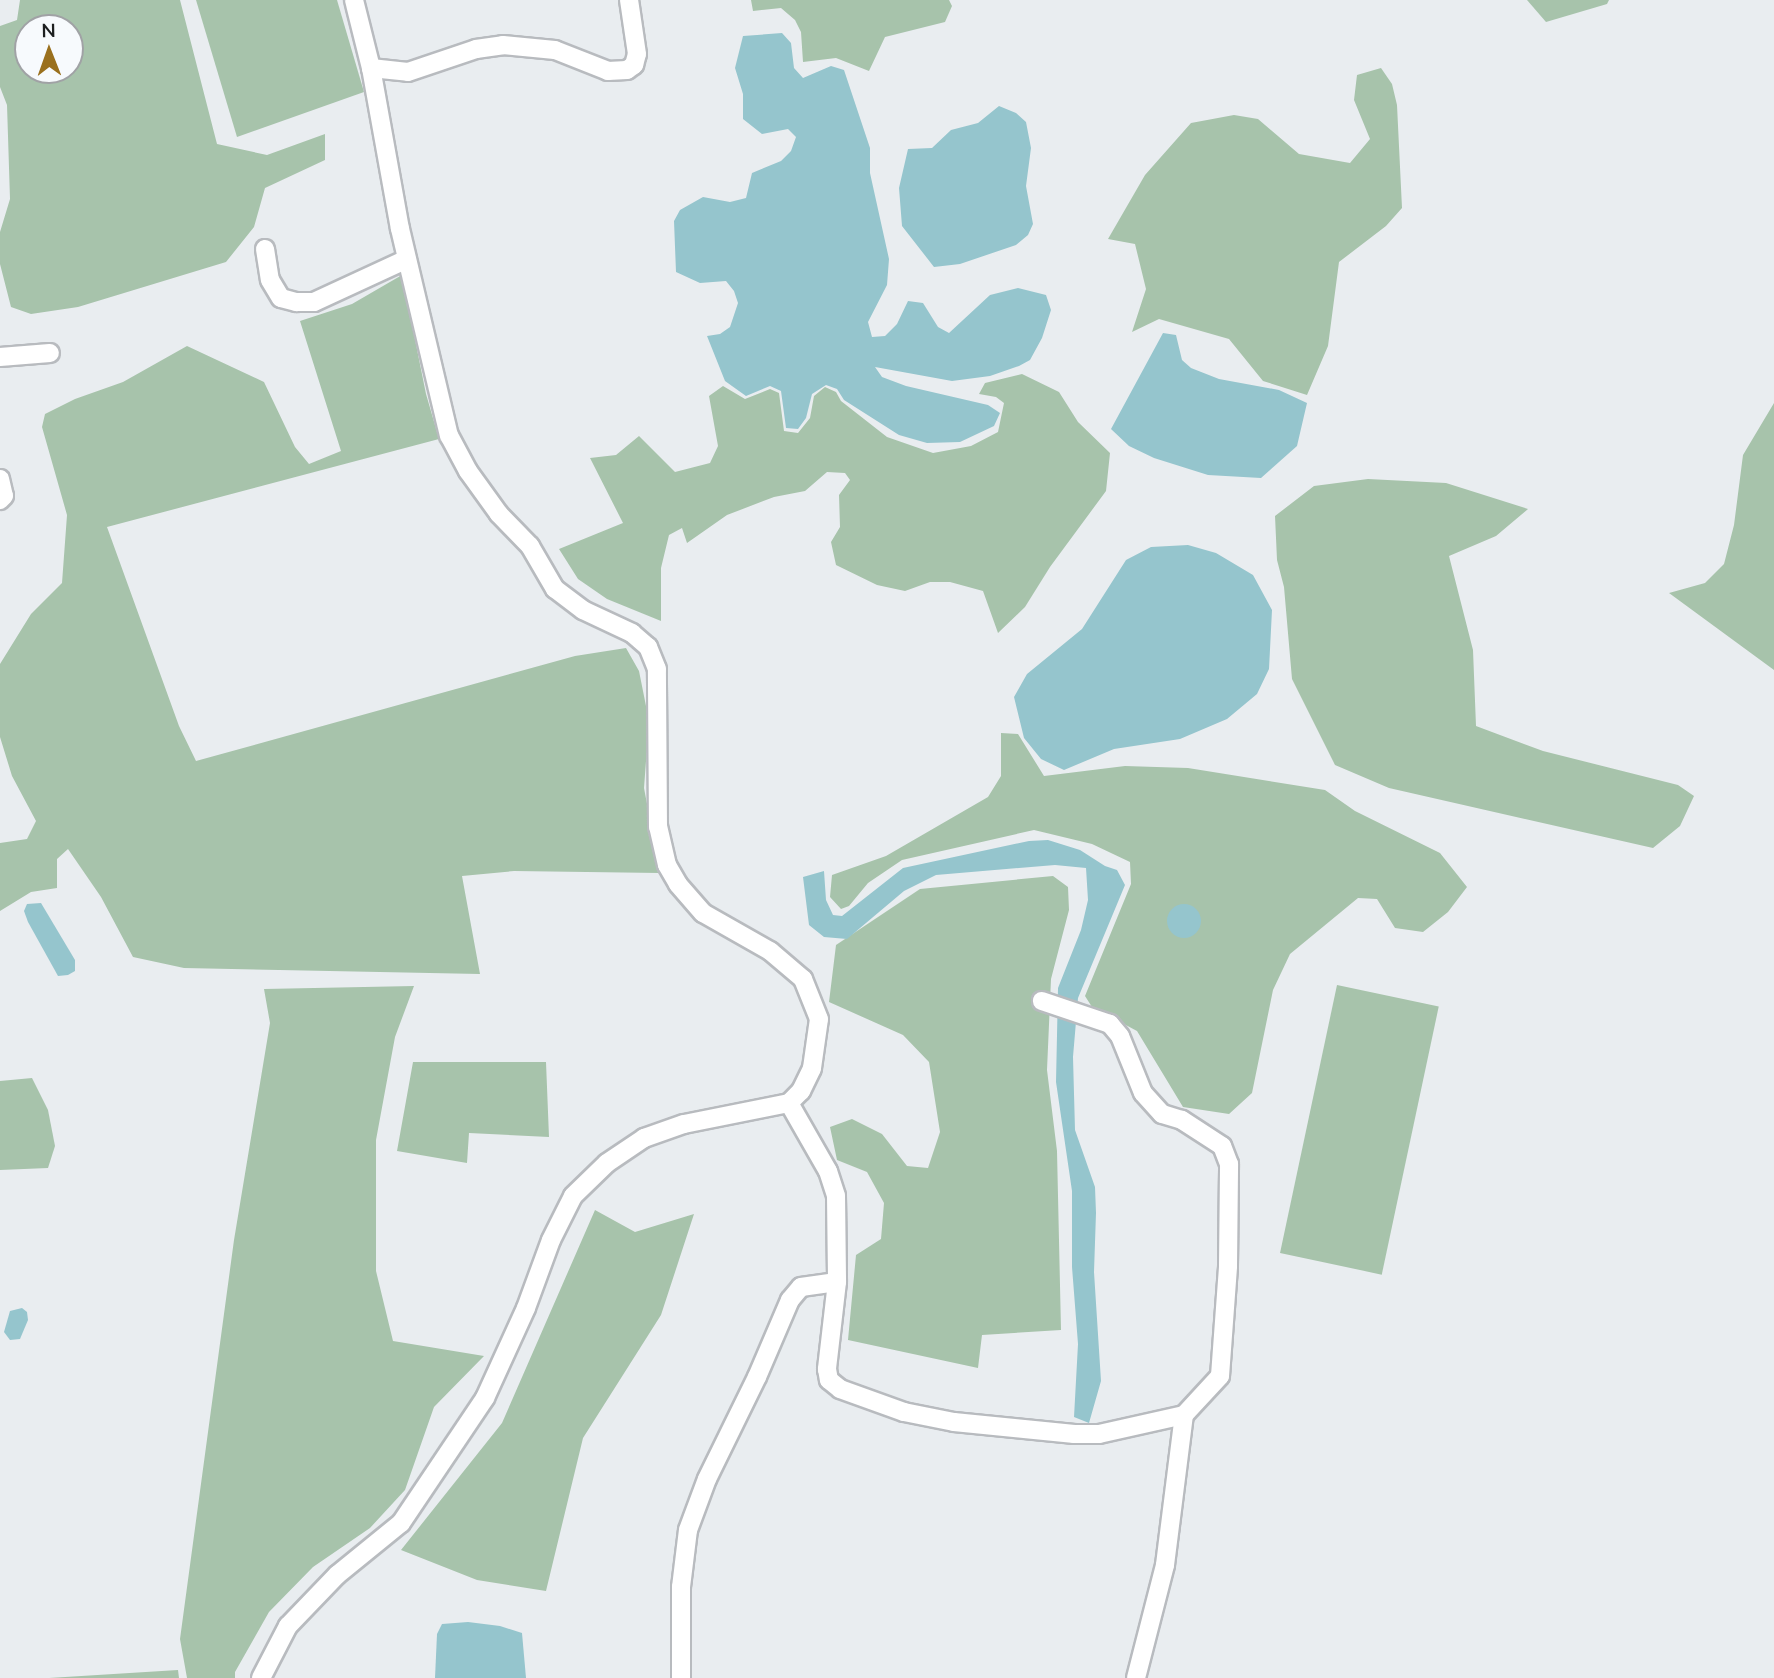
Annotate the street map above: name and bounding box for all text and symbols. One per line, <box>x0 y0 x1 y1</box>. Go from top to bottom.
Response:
north arrow <box>14 14 84 84</box>
text: N <box>41 18 56 42</box>

